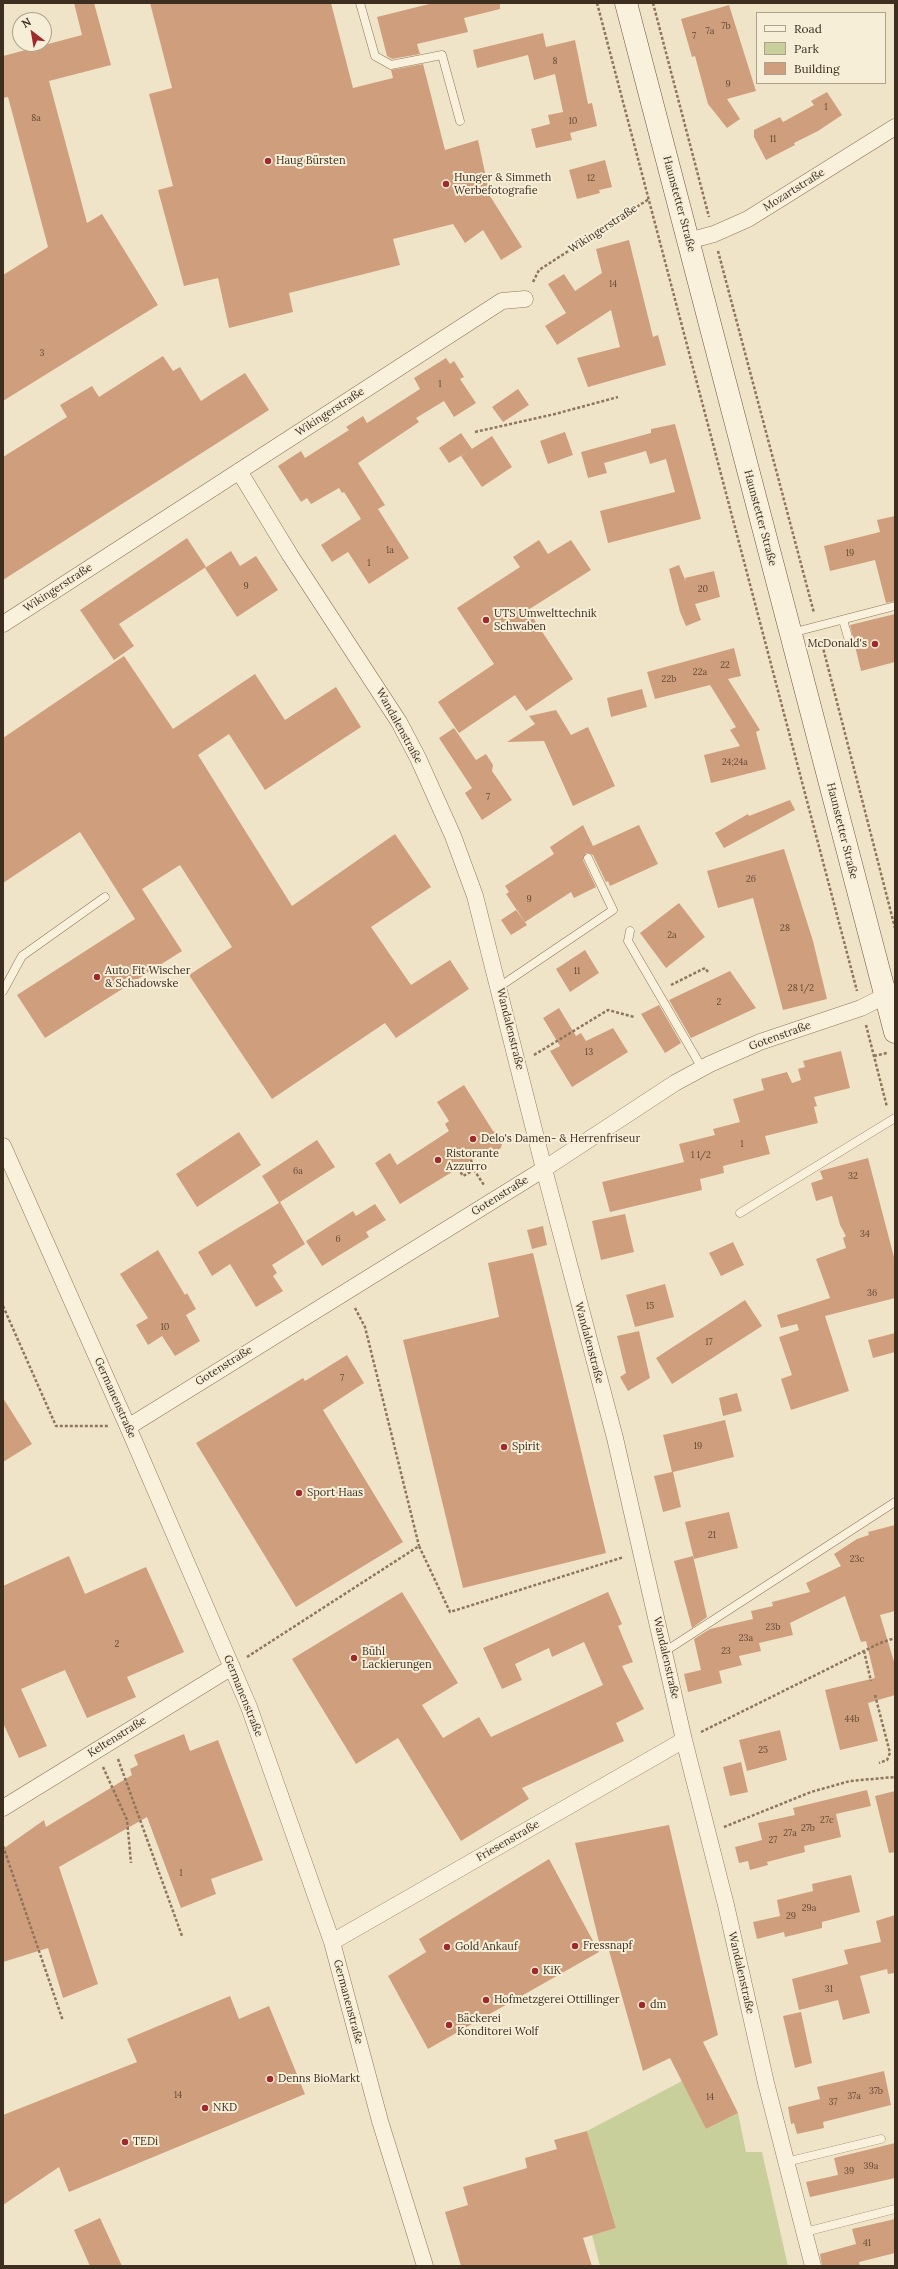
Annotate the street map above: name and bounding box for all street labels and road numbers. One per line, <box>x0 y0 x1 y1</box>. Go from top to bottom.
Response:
street label: Haunstetter Straße <box>660 154 698 254</box>
street label: Mozartstraße <box>761 166 827 214</box>
street label: Wikingerstraße <box>566 202 640 256</box>
street label: Wikingerstraße <box>293 385 367 439</box>
street label: Haunstetter Straße <box>741 468 779 568</box>
street label: Wikingerstraße <box>21 561 95 615</box>
street label: Wandalenstraße <box>373 686 425 766</box>
street label: Haunstetter Straße <box>824 781 860 881</box>
street label: Wandalenstraße <box>493 987 527 1071</box>
street label: Gotenstraße <box>747 1019 813 1053</box>
street label: Gotenstraße <box>469 1173 531 1219</box>
street label: Wandalenstraße <box>572 1301 606 1385</box>
street label: Gotenstraße <box>193 1343 255 1389</box>
street label: Germanenstraße <box>91 1356 139 1440</box>
street label: Wandalenstraße <box>650 1616 682 1700</box>
street label: Germanenstraße <box>221 1653 265 1739</box>
street label: Keltenstraße <box>85 1714 149 1760</box>
street label: Friesenstraße <box>474 1818 542 1864</box>
street label: Wandalenstraße <box>725 1931 757 2015</box>
street label: Germanenstraße <box>330 1958 366 2046</box>

